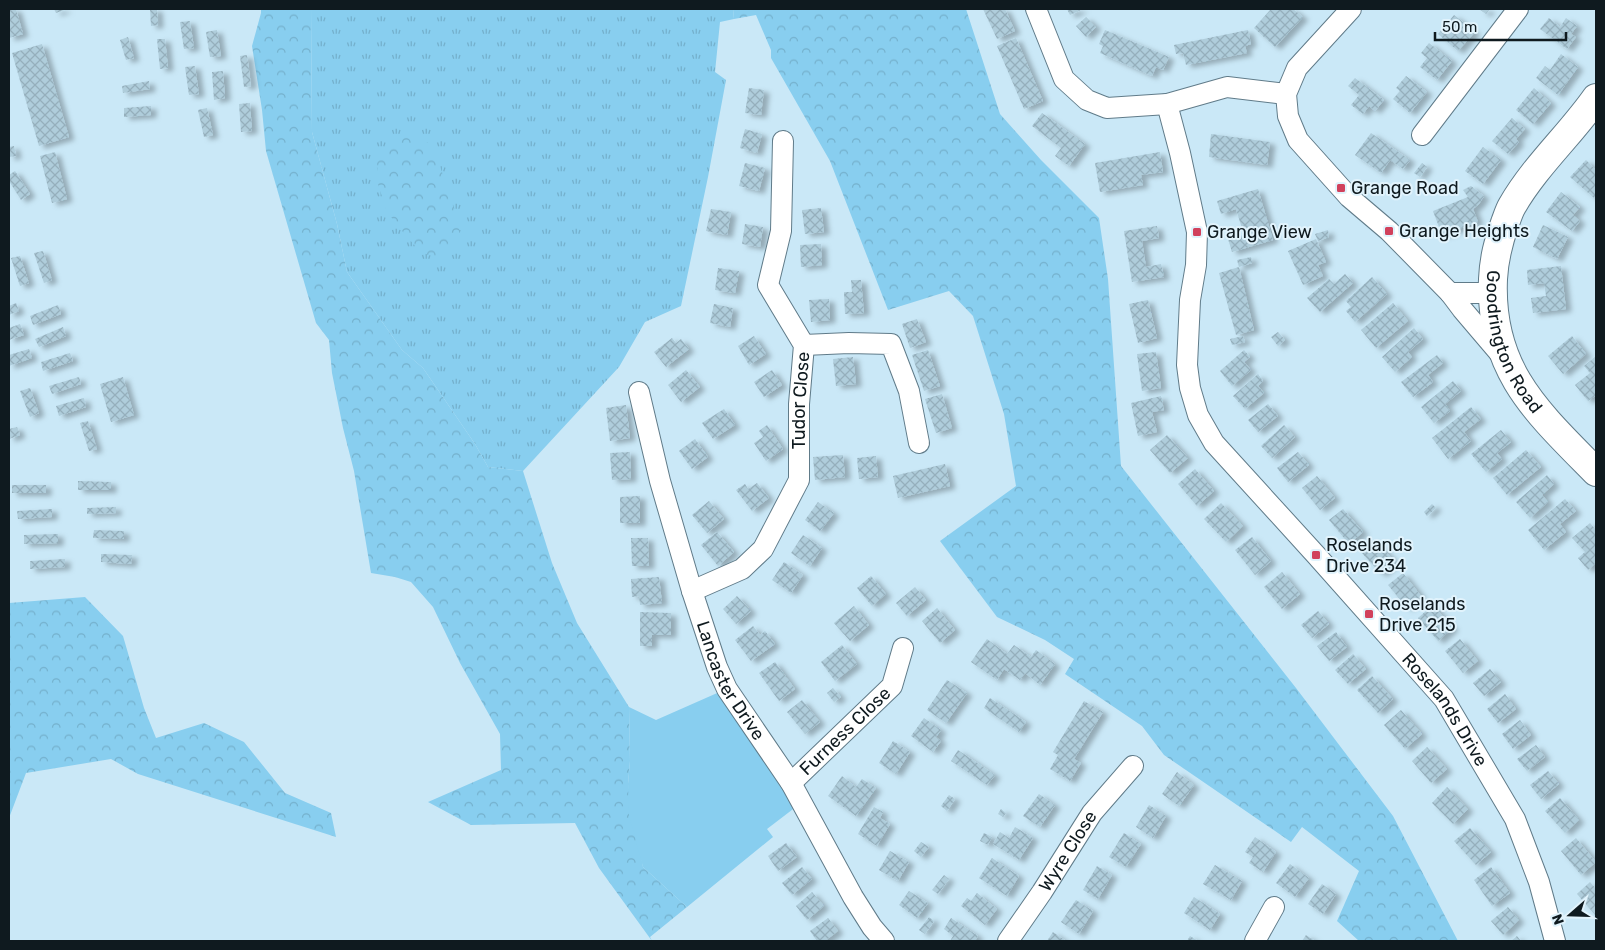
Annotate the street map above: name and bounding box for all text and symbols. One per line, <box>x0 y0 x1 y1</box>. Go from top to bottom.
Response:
scale bar <box>1435 10 1566 42</box>
text: 50 m <box>1442 18 1477 36</box>
place label: Grange Road <box>1351 177 1459 199</box>
marker: Grange Road <box>1335 182 1347 194</box>
place label: Grange Heights <box>1399 220 1529 242</box>
place label: Grange View <box>1207 221 1312 243</box>
marker: Grange Heights <box>1383 225 1395 237</box>
marker: Grange View <box>1191 226 1203 238</box>
street label: Goodrington Road <box>1482 269 1547 418</box>
street label: Tudor Close <box>788 351 814 449</box>
place label: Roselands Drive 234 <box>1326 534 1412 577</box>
marker: Roselands Drive 234 <box>1310 549 1322 561</box>
place label: Roselands Drive 215 <box>1379 593 1465 636</box>
marker: Roselands Drive 215 <box>1363 608 1375 620</box>
street label: Lancaster Drive <box>692 618 770 744</box>
street label: Roselands Drive <box>1397 648 1492 770</box>
street label: Furness Close <box>795 682 895 780</box>
street label: Wyre Close <box>1034 807 1102 896</box>
north arrow <box>1545 890 1595 940</box>
text: N <box>1549 912 1568 927</box>

